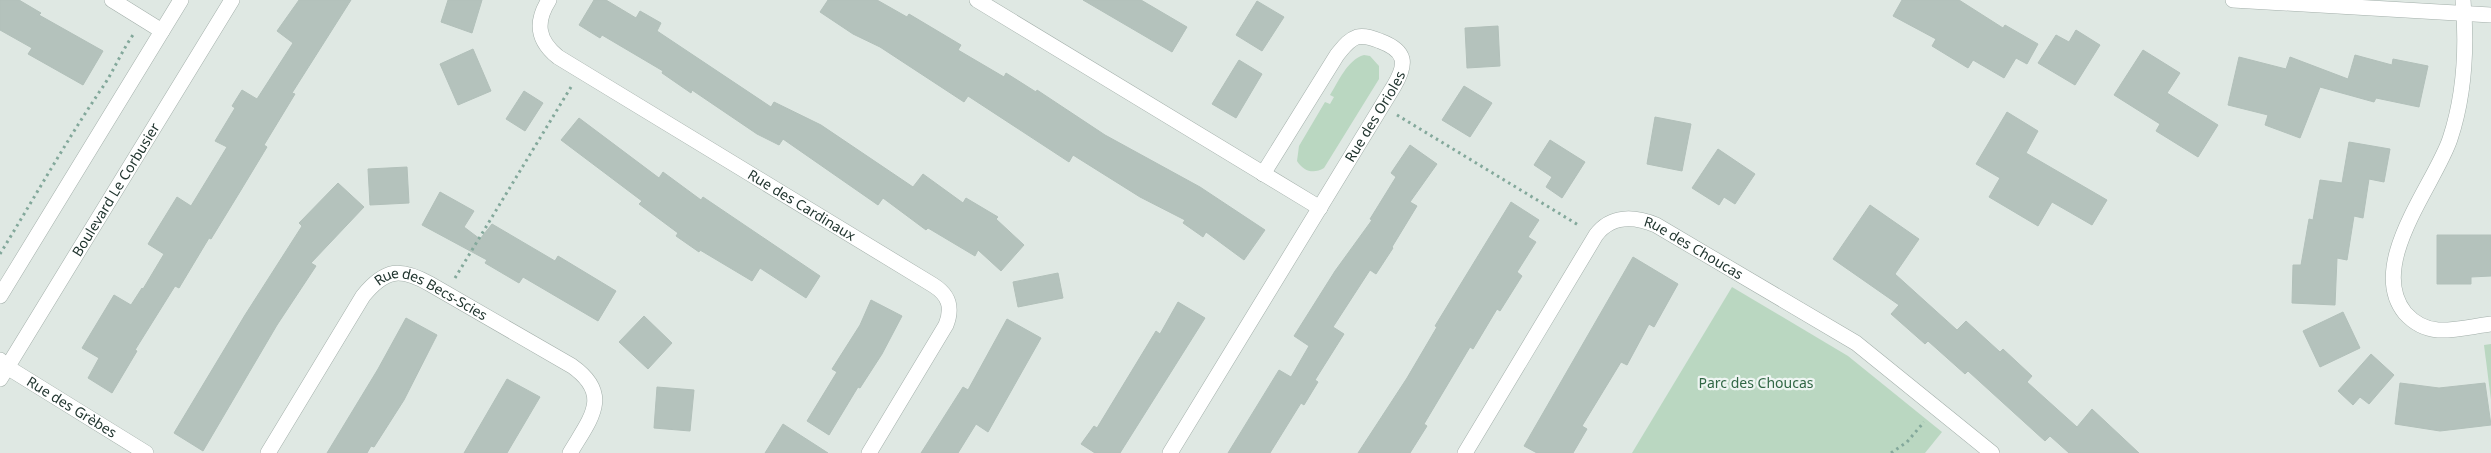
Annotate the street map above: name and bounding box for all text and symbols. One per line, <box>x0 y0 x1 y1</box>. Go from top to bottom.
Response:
street label: Rue des Orioles <box>1340 68 1409 165</box>
street label: Boulevard Le Corbusier <box>67 119 164 260</box>
street label: Rue des Cardinaux <box>744 165 860 245</box>
street label: Rue des Choucas <box>1642 211 1747 283</box>
street label: Rue des Becs-Scies <box>370 263 491 324</box>
street label: Rue des Grèbes <box>23 372 121 442</box>
park label: Parc des Choucas <box>1699 373 1814 392</box>

